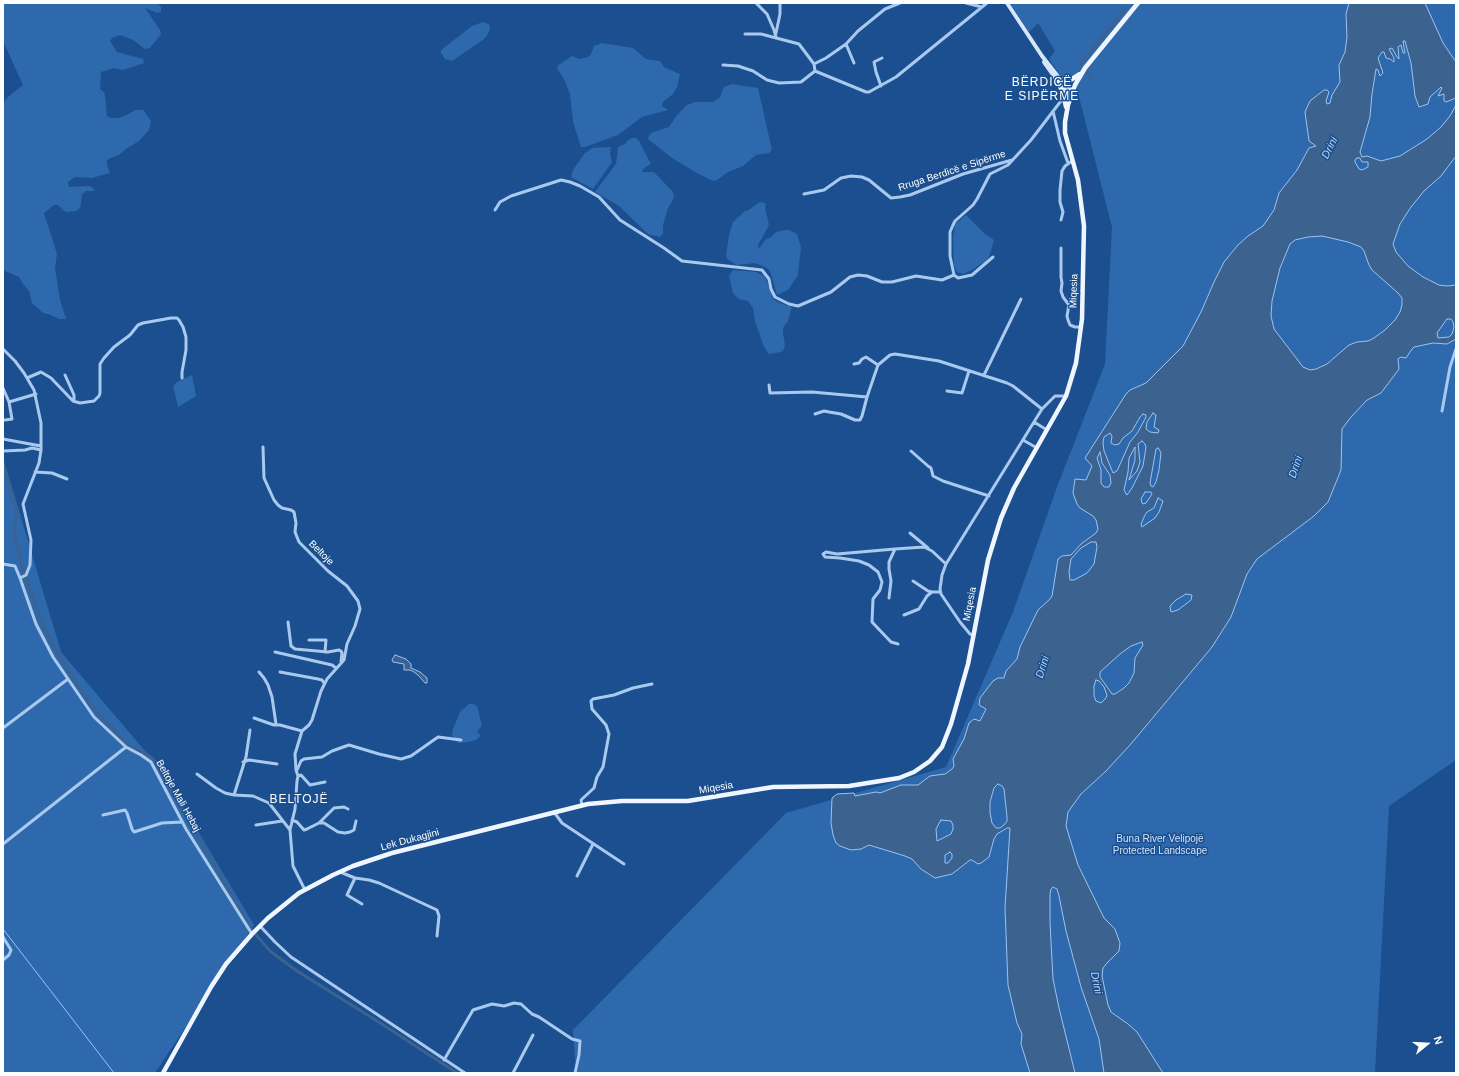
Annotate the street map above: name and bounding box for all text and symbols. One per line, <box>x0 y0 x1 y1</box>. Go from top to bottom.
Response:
district label: BËRDICË E SIPËRME <box>1005 76 1079 104</box>
water label: Drini <box>1319 135 1341 161</box>
street label: Rruga Berdicë e Sipërme <box>897 148 1007 194</box>
street label: Miqesia <box>1067 274 1081 308</box>
water label: Drini <box>1286 454 1306 480</box>
street label: Beltoje <box>306 538 336 568</box>
street label: Miqesia <box>961 586 979 622</box>
water label: Drini <box>1033 654 1053 680</box>
street label: Beltoje Mali Hebaj <box>153 758 203 834</box>
street label: Miqesia <box>698 779 734 797</box>
district label: BELTOJË <box>269 793 329 807</box>
street label: Lek Dukagjini <box>379 826 441 854</box>
park label: Buna River Velipojë Protected Landscape <box>1113 833 1207 856</box>
water label: Drini <box>1087 971 1105 995</box>
north arrow <box>1407 1024 1447 1064</box>
text: N <box>1431 1035 1445 1046</box>

